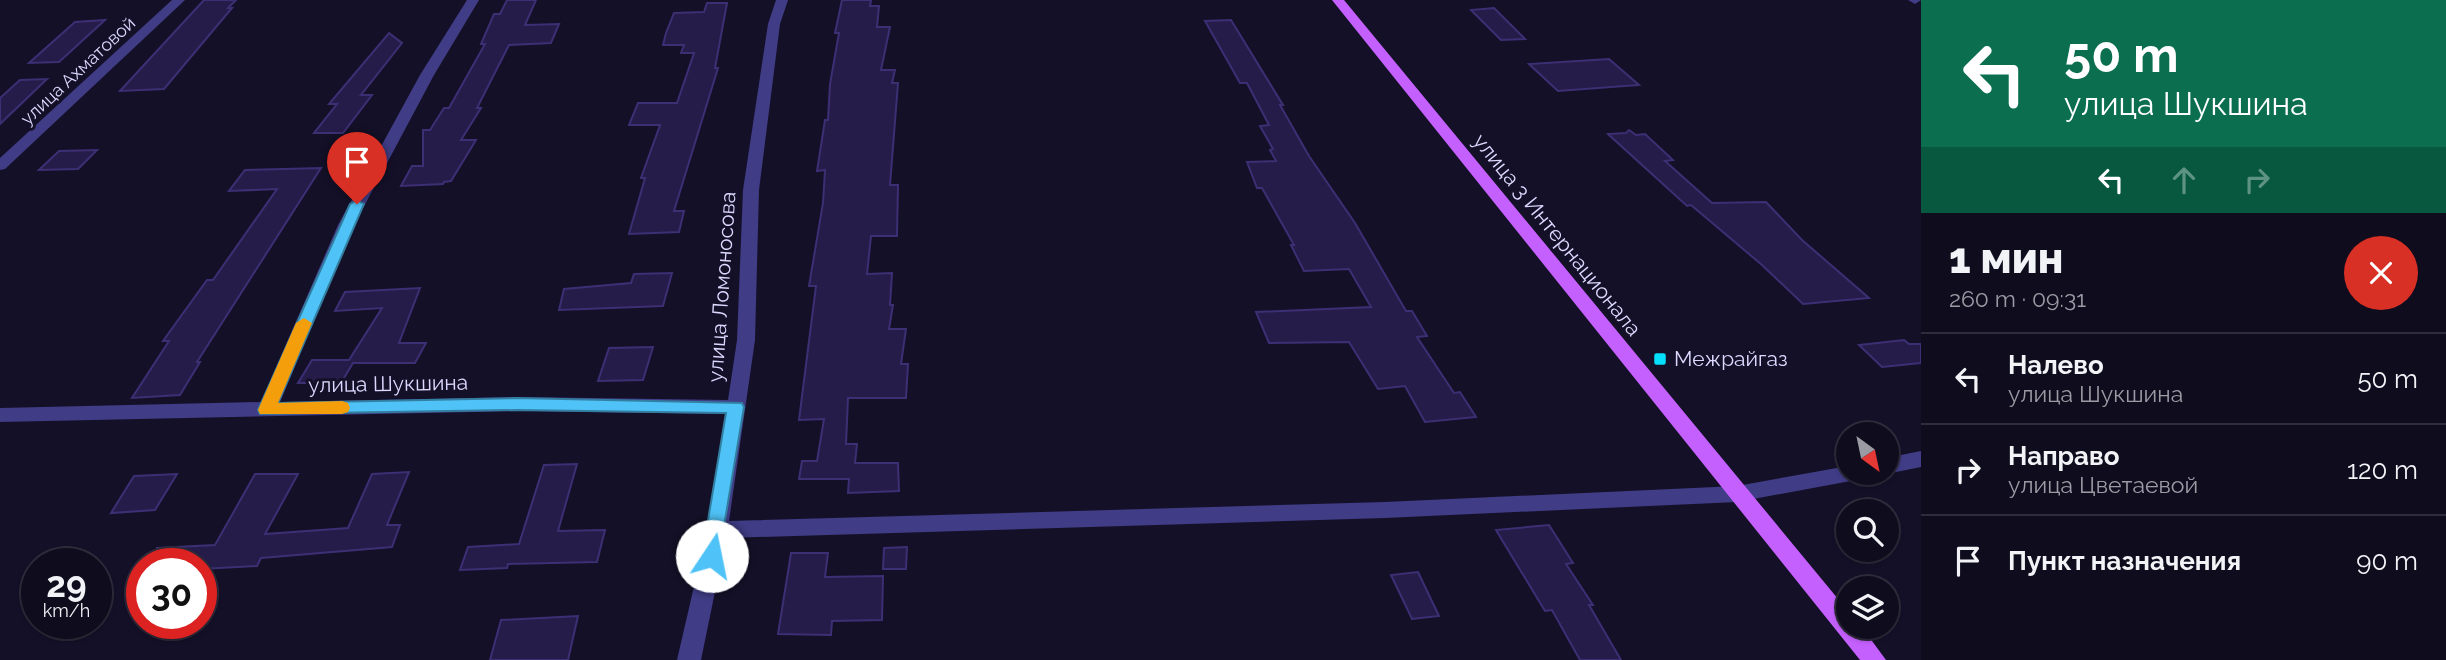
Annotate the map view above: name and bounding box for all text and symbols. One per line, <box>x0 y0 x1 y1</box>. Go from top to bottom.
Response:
street label: улица Ахматовой <box>16 12 139 129</box>
text: 50 m <box>2064 26 2179 83</box>
icon: left <box>1949 28 2040 119</box>
text: улица Шукшина <box>2064 85 2308 122</box>
street label: улица 3 Интернационала <box>1468 129 1647 341</box>
pin <box>327 132 387 204</box>
icon: arrive <box>338 143 376 181</box>
icon: left <box>2092 161 2130 199</box>
icon: ahead <box>2165 161 2203 199</box>
icon: right <box>2238 161 2276 199</box>
street label: улица Ломоносова <box>702 191 741 383</box>
text: 1 мин <box>1949 234 2063 283</box>
button: close <box>2344 236 2418 310</box>
text: 260 m · 09:31 <box>1949 285 2086 312</box>
place label: Межрайгаз <box>1674 346 1788 371</box>
text: Налево <box>2008 350 2104 380</box>
marker: Межрайгаз <box>1652 351 1668 367</box>
icon: left <box>1949 360 1987 398</box>
text: 50 m <box>2357 364 2418 394</box>
street label: улица Шукшина <box>308 370 468 397</box>
text: улица Шукшина <box>2008 380 2183 407</box>
north arrow <box>1836 422 1899 485</box>
map controls <box>1836 422 1899 639</box>
text: Направо <box>2008 441 2119 471</box>
icon: right <box>1949 451 1987 489</box>
text: 120 m <box>2347 455 2418 485</box>
text: улица Цветаевой <box>2008 471 2198 498</box>
button: search <box>1836 499 1899 562</box>
position arrow <box>675 519 749 593</box>
icon: arrive <box>1949 542 1987 580</box>
text: Пункт назначения <box>2008 546 2241 576</box>
text: 90 m <box>2356 546 2418 576</box>
speed limit sign: 30 <box>126 548 217 639</box>
text: 29 <box>46 564 87 605</box>
button: layers <box>1836 576 1899 639</box>
text: km/h <box>43 600 90 621</box>

